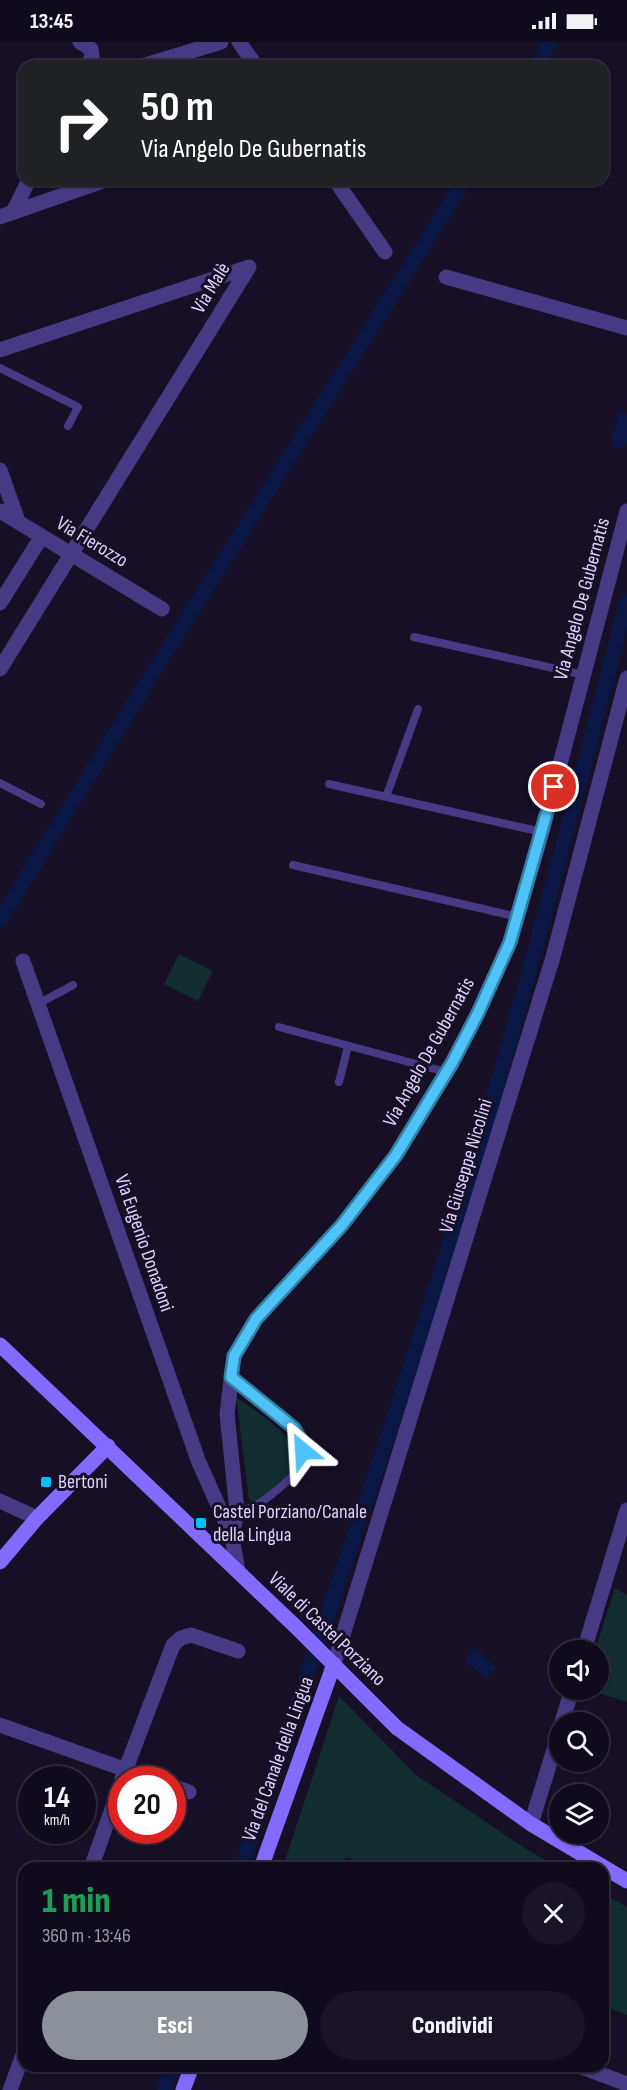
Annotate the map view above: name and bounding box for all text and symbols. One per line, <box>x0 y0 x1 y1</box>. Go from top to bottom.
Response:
text: 13:45 <box>30 8 73 35</box>
text: 50 m <box>141 82 214 133</box>
icon: right <box>42 84 120 162</box>
text: Via Angelo De Gubernatis <box>141 133 366 165</box>
street label: Via Malè <box>187 258 235 318</box>
street label: Via Fierozzo <box>52 511 132 573</box>
street label: Via Angelo De Gubernatis <box>549 515 615 683</box>
pin <box>528 761 579 812</box>
icon: arrive <box>537 770 570 803</box>
street label: Via Angelo De Gubernatis <box>378 973 480 1131</box>
street label: Via Giuseppe Nicolini <box>434 1096 498 1236</box>
street label: Via Eugenio Donadoni <box>109 1171 179 1315</box>
position arrow <box>271 1419 335 1483</box>
place label: Bertoni <box>58 1470 107 1494</box>
marker: Bertoni <box>39 1475 53 1489</box>
place label: Castel Porziano/Canale della Lingua <box>213 1500 367 1547</box>
marker: Castel Porziano/Canale della Lingua <box>194 1516 208 1530</box>
street label: Viale di Castel Porziano <box>263 1567 391 1691</box>
map controls <box>549 1640 609 1844</box>
button: sound <box>549 1640 609 1700</box>
street label: Via del Canale della Lingua <box>237 1673 319 1845</box>
button: search <box>549 1712 609 1772</box>
speed limit sign: 20 <box>108 1766 186 1844</box>
text: 14 <box>44 1780 70 1816</box>
button: layers <box>549 1784 609 1844</box>
text: km/h <box>44 1811 70 1830</box>
text: 1 min <box>42 1880 110 1923</box>
button: close <box>522 1882 585 1945</box>
text: 360 m · 13:46 <box>42 1924 131 1948</box>
button: Esci <box>42 1991 308 2060</box>
button: Condividi <box>320 1991 585 2060</box>

